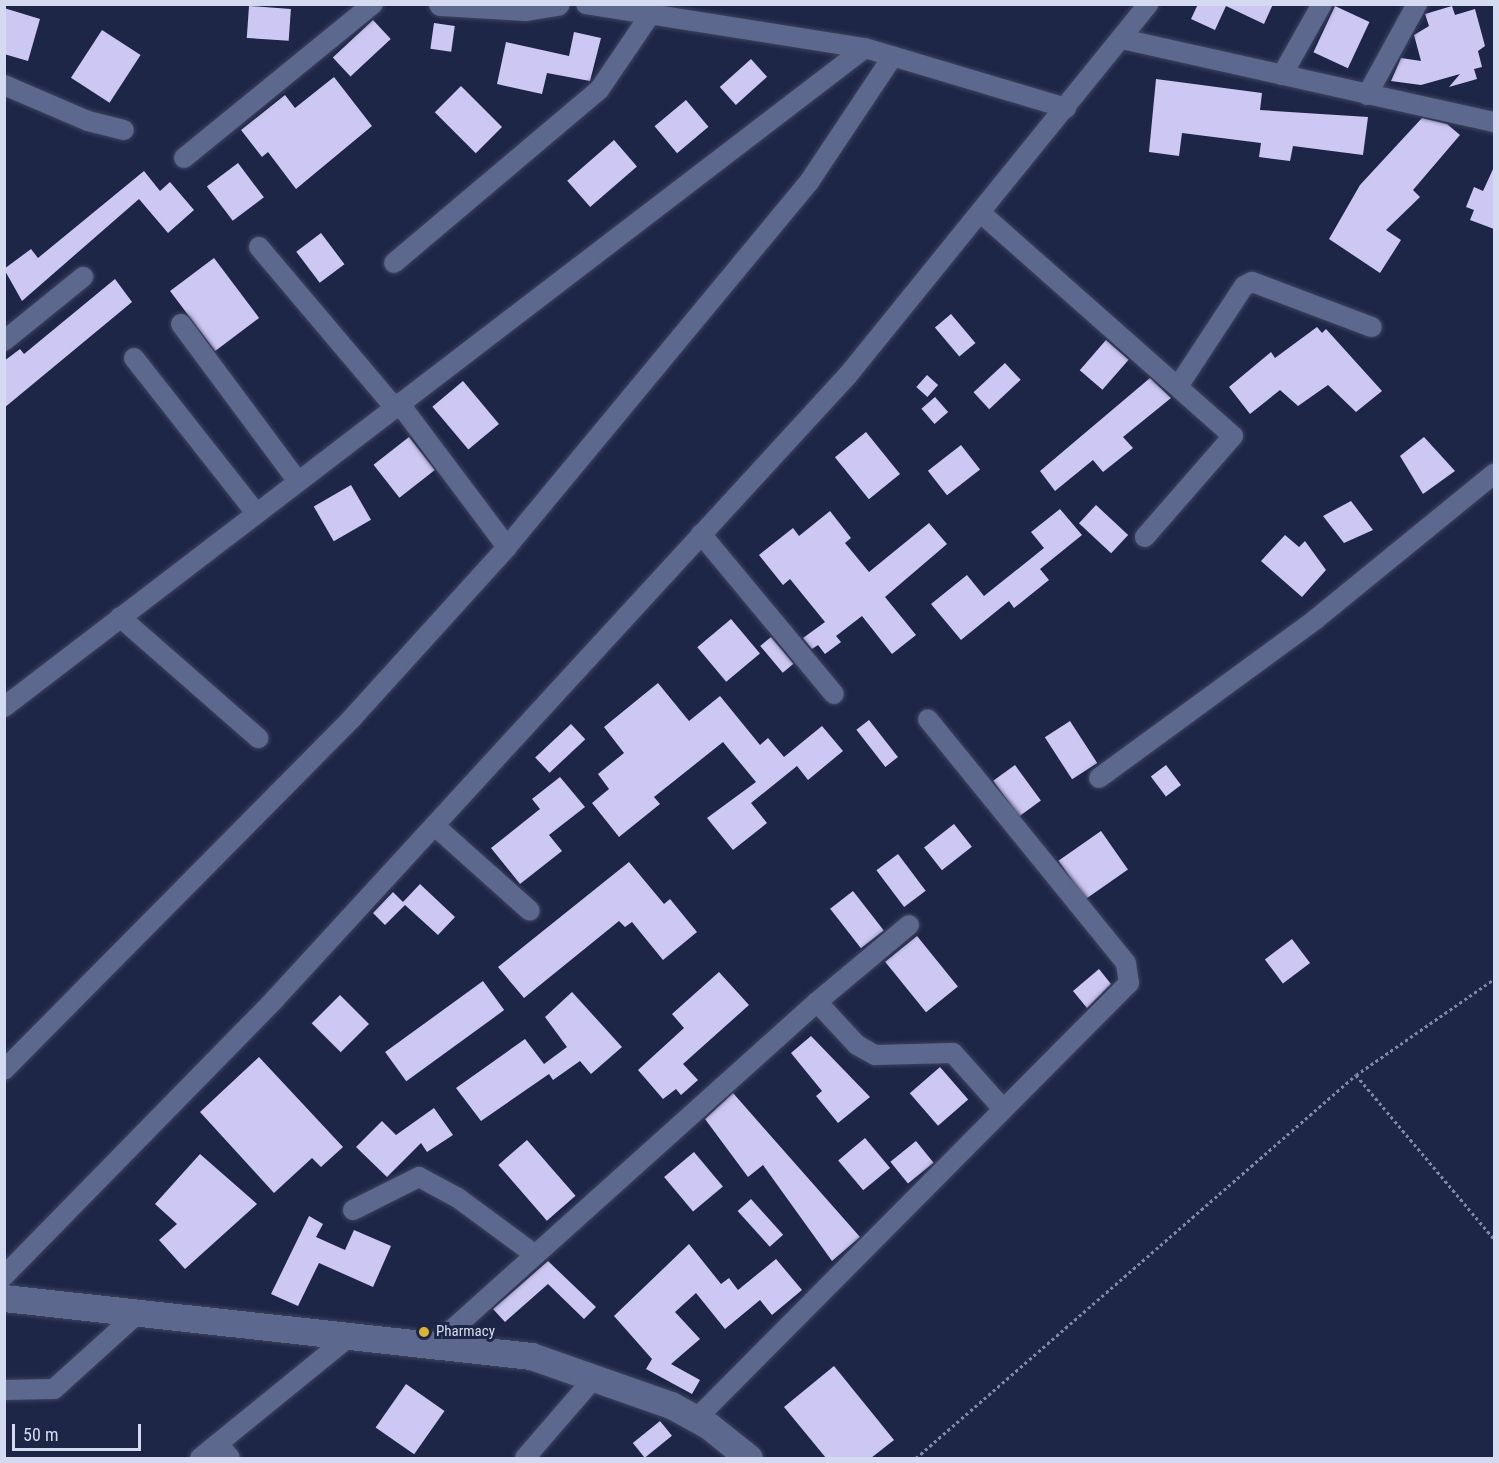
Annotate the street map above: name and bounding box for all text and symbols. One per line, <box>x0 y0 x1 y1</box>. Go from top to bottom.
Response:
place label: Pharmacy <box>436 1323 495 1341</box>
marker: Pharmacy <box>417 1325 431 1339</box>
scale bar <box>15 1412 144 1450</box>
text: 50 m <box>23 1424 58 1445</box>

